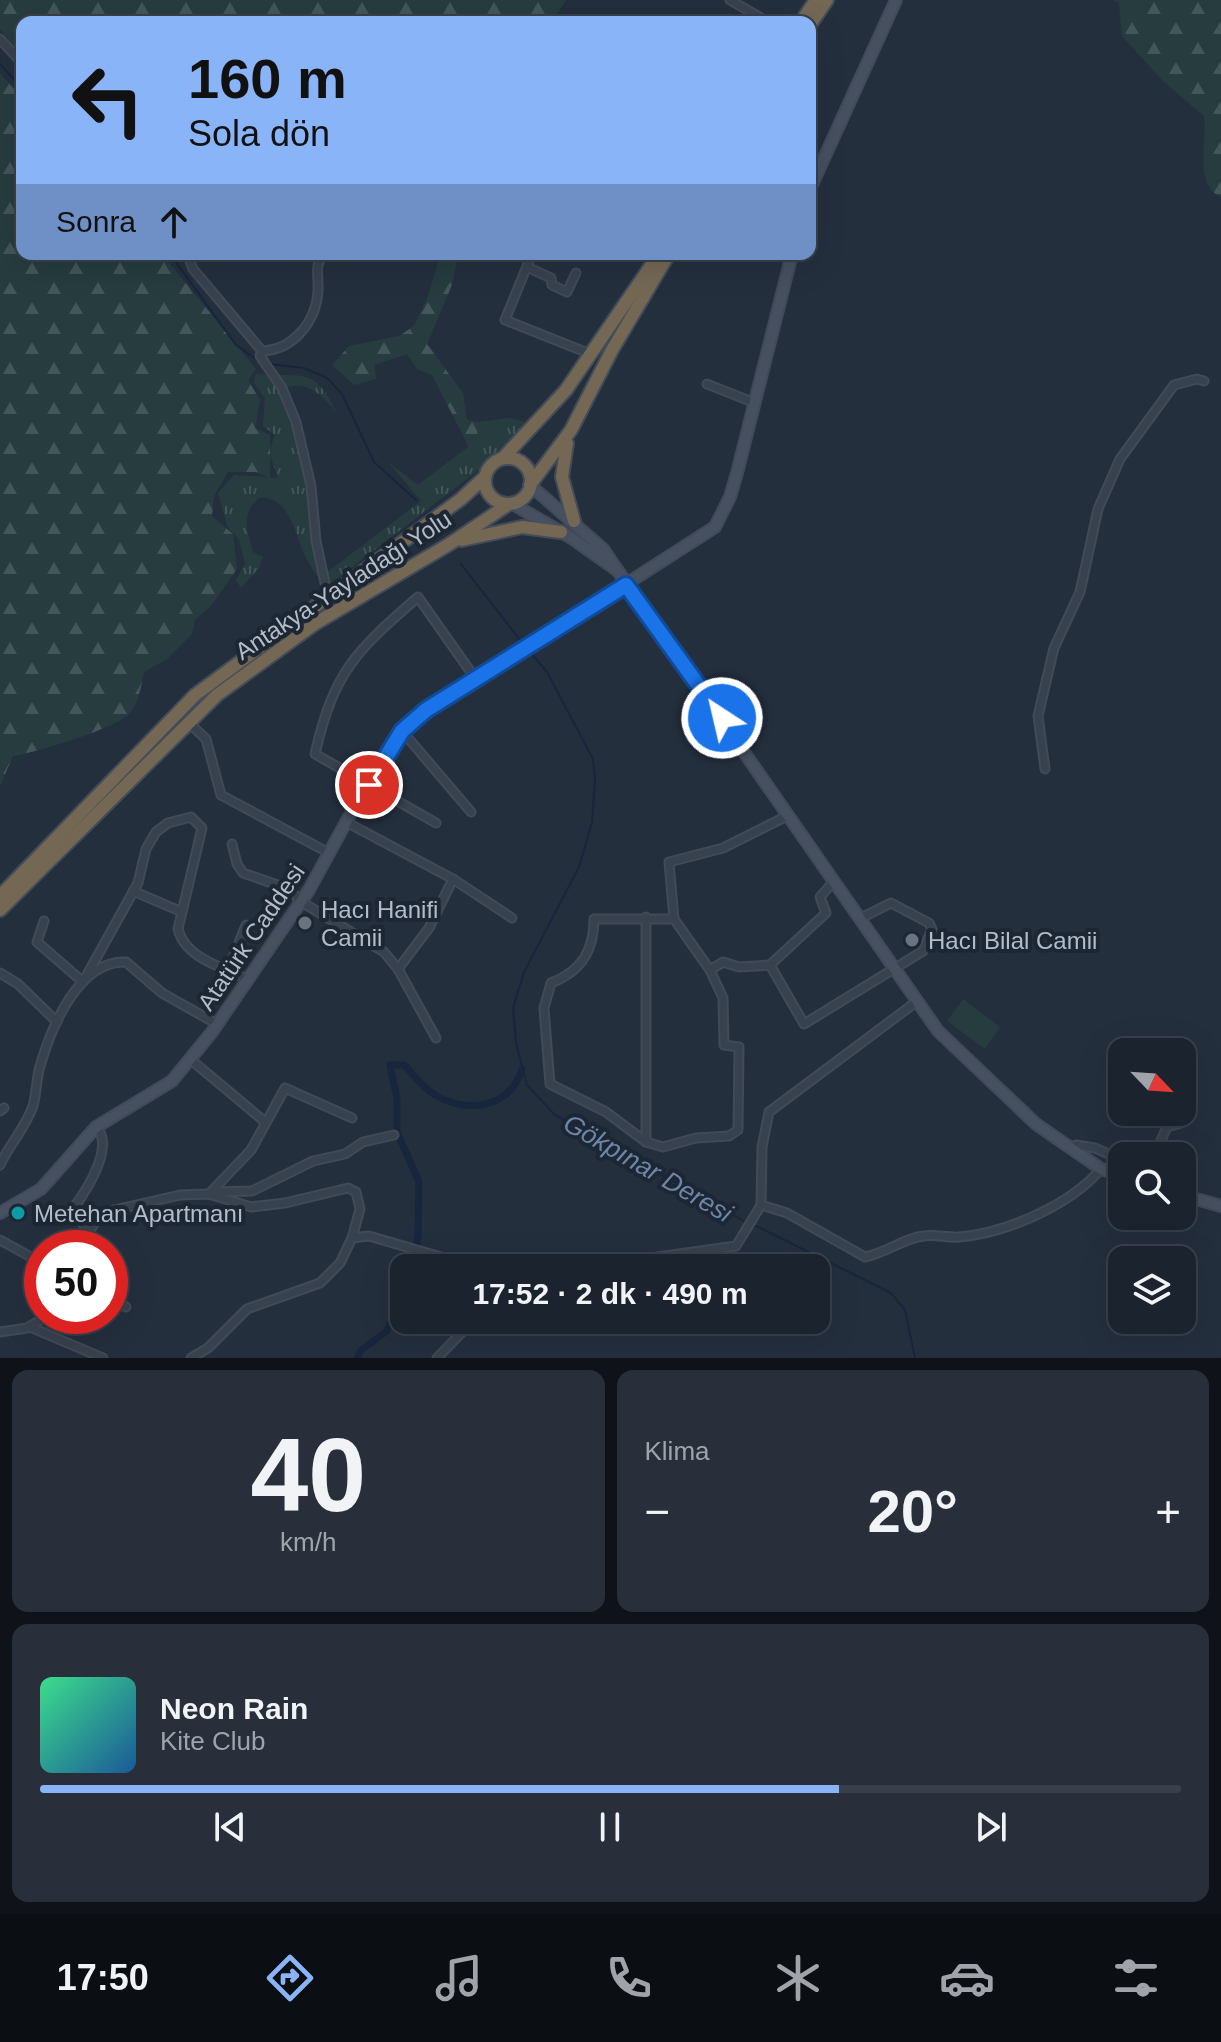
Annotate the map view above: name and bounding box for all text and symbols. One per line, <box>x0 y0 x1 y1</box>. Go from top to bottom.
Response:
text: 160 m <box>188 47 347 110</box>
icon: left <box>56 48 160 152</box>
text: Sola dön <box>188 113 330 154</box>
icon: ahead <box>152 200 196 244</box>
text: Sonra <box>56 205 136 238</box>
street label: Antakya-Yayladağı Yolu <box>230 505 456 665</box>
position arrow <box>680 676 764 760</box>
pin <box>335 751 403 819</box>
icon: arrive <box>347 763 391 807</box>
street label: Atatürk Caddesi <box>192 859 310 1015</box>
place label: Hacı Hanifi Camii <box>321 896 438 951</box>
marker: Hacı Hanifi Camii <box>296 914 314 932</box>
place label: Hacı Bilal Camii <box>928 927 1097 954</box>
marker: Hacı Bilal Camii <box>903 931 921 949</box>
north arrow <box>1108 1038 1196 1126</box>
map controls <box>1108 1038 1196 1334</box>
water label: Gökpınar Deresi <box>559 1108 739 1229</box>
button: search <box>1108 1142 1196 1230</box>
place label: Metehan Apartmanı <box>34 1200 243 1227</box>
marker: Metehan Apartmanı <box>9 1204 27 1222</box>
speed limit sign: 50 <box>24 1230 128 1334</box>
button: layers <box>1108 1246 1196 1334</box>
text: 17:52 · 2 dk · 490 m <box>472 1277 748 1310</box>
text: 40 <box>250 1417 366 1533</box>
text: Klima <box>645 1436 710 1466</box>
text: 20° <box>867 1478 958 1545</box>
text: − <box>645 1487 670 1536</box>
text: + <box>1155 1487 1181 1536</box>
text: km/h <box>280 1527 336 1557</box>
text: Neon Rain <box>160 1692 308 1725</box>
text: Kite Club <box>160 1726 266 1756</box>
icon: previous <box>208 1805 252 1849</box>
icon: pause <box>588 1805 632 1849</box>
icon: next <box>969 1805 1013 1849</box>
icon: directions <box>262 1950 318 2006</box>
icon: music <box>431 1950 487 2006</box>
icon: phone <box>601 1950 657 2006</box>
icon: climate <box>770 1950 826 2006</box>
icon: car <box>939 1950 995 2006</box>
icon: filters <box>1108 1950 1164 2006</box>
text: 17:50 <box>57 1957 149 1998</box>

